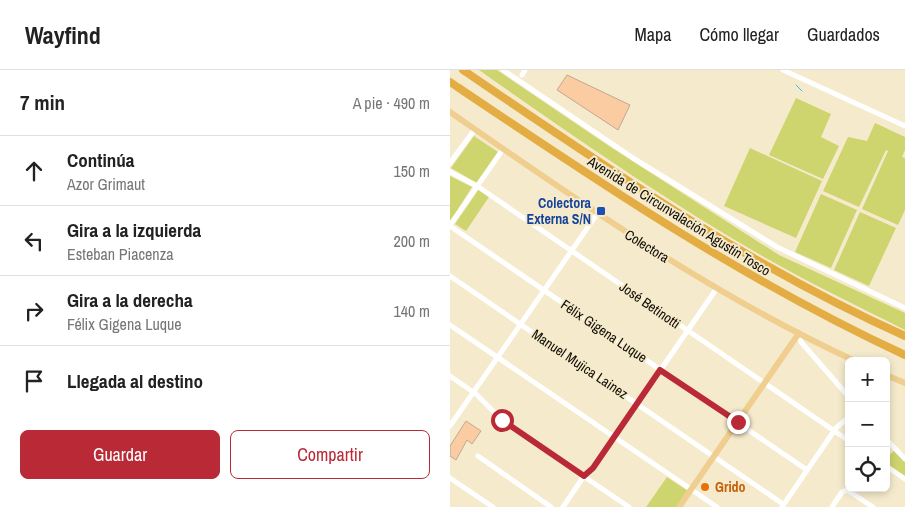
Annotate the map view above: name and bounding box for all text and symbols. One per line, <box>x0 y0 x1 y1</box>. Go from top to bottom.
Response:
text: Wayfind <box>25 19 101 51</box>
text: Mapa <box>634 22 671 47</box>
text: Cómo llegar <box>699 22 779 47</box>
text: Guardados <box>807 22 880 47</box>
text: 7 min <box>20 88 65 117</box>
text: A pie · 490 m <box>353 92 430 114</box>
text: Continúa <box>67 147 135 173</box>
street label: Avenida de Circunvalación Agustín Tosco <box>583 152 774 280</box>
icon: ahead <box>20 157 48 185</box>
text: 150 m <box>394 160 430 182</box>
text: Azor Grimaut <box>67 173 145 195</box>
place label: Colectora Externa S/N <box>527 194 592 228</box>
marker: Colectora Externa S/N <box>595 205 607 217</box>
text: Gira a la izquierda <box>67 217 201 243</box>
street label: Colectora <box>621 225 673 267</box>
icon: left <box>20 227 48 255</box>
text: 200 m <box>394 230 430 252</box>
text: Esteban Piacenza <box>67 243 174 265</box>
street label: José Betinotti <box>616 277 684 333</box>
text: Gira a la derecha <box>67 287 193 313</box>
street label: Félix Gigena Luque <box>557 295 651 367</box>
icon: right <box>20 297 48 325</box>
text: 140 m <box>394 300 430 322</box>
text: Félix Gigena Luque <box>67 313 182 335</box>
street label: Manuel Mujica Lainez <box>528 325 632 403</box>
map controls <box>845 357 890 492</box>
button: + <box>845 357 890 402</box>
icon: arrive <box>20 367 48 395</box>
text: Llegada al destino <box>67 368 203 394</box>
button: − <box>845 402 890 447</box>
route start <box>491 409 514 432</box>
route end <box>727 411 750 434</box>
button: Guardar <box>20 430 220 479</box>
button: Compartir <box>230 430 430 479</box>
button: locate <box>845 447 890 492</box>
place label: Grido <box>715 478 746 496</box>
marker: Grido <box>699 481 711 493</box>

